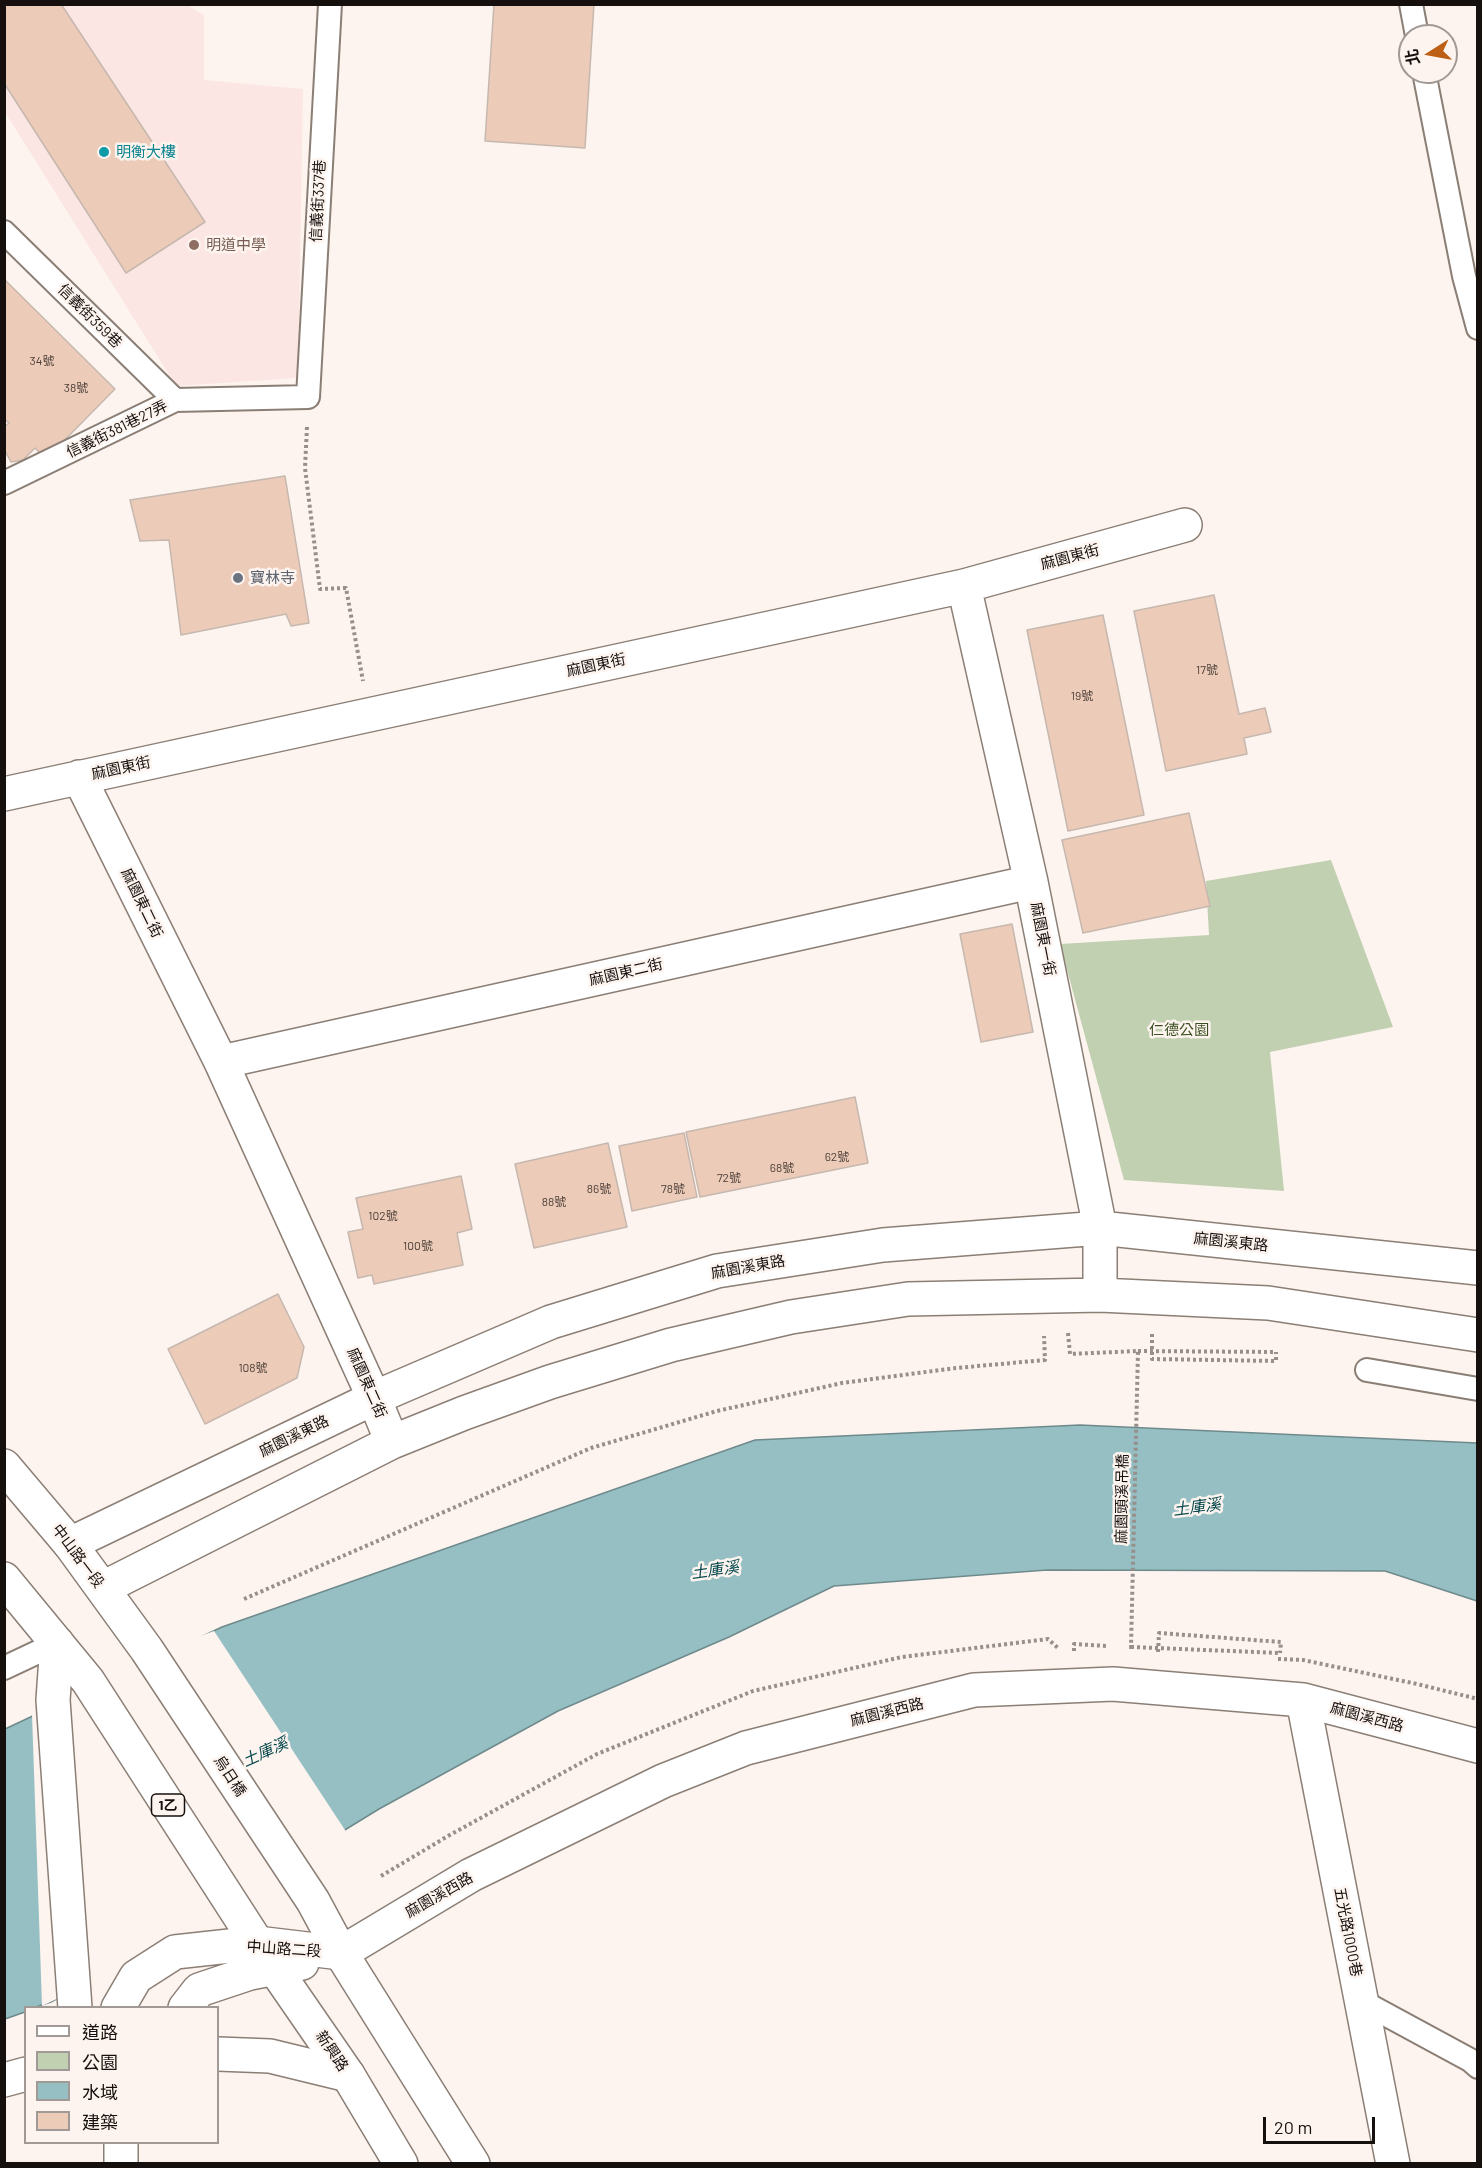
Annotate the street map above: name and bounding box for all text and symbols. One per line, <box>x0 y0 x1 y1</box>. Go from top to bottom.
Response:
north arrow <box>1398 24 1458 84</box>
text: 北 <box>1401 47 1423 67</box>
place label: 明衡大樓 <box>116 143 176 161</box>
marker: 明衡大樓 <box>97 145 111 159</box>
street label: 信義街337巷 <box>307 159 329 243</box>
place label: 明道中學 <box>206 236 266 254</box>
marker: 明道中學 <box>187 238 201 252</box>
street label: 信義街359巷 <box>54 280 126 352</box>
house number: 34號 <box>30 354 54 368</box>
house number: 38號 <box>64 381 88 395</box>
street label: 信義街381巷27弄 <box>63 397 171 461</box>
street label: 麻園東街 <box>1039 541 1101 573</box>
place label: 寶林寺 <box>250 569 295 587</box>
marker: 寶林寺 <box>231 571 245 585</box>
street label: 麻園東街 <box>565 650 627 680</box>
house number: 17號 <box>1196 663 1218 677</box>
house number: 19號 <box>1071 689 1093 703</box>
street label: 麻園東街 <box>90 753 152 783</box>
street label: 麻園東二街 <box>117 865 167 941</box>
street label: 麻園東一街 <box>1027 900 1059 978</box>
street label: 麻園東二街 <box>587 955 665 989</box>
park label: 仁德公園 <box>1149 1021 1209 1039</box>
house number: 62號 <box>825 1150 849 1164</box>
house number: 68號 <box>770 1161 794 1175</box>
house number: 72號 <box>717 1171 741 1185</box>
house number: 86號 <box>587 1182 611 1196</box>
house number: 78號 <box>661 1182 685 1196</box>
house number: 88號 <box>542 1195 566 1209</box>
house number: 102號 <box>368 1209 398 1223</box>
street label: 麻園溪東路 <box>1193 1229 1269 1255</box>
house number: 100號 <box>403 1239 433 1253</box>
street label: 麻園溪東路 <box>710 1252 786 1282</box>
street label: 麻園東二街 <box>344 1345 390 1421</box>
house number: 108號 <box>238 1361 268 1375</box>
street label: 麻園溪東路 <box>256 1411 332 1461</box>
street label: 麻園頭溪吊橋 <box>1112 1454 1132 1544</box>
water label: 土庫溪 <box>1172 1495 1222 1519</box>
street label: 中山路一段 <box>48 1521 108 1591</box>
water label: 土庫溪 <box>690 1557 740 1583</box>
street label: 麻園溪西路 <box>848 1694 926 1730</box>
street label: 麻園溪西路 <box>1328 1699 1406 1735</box>
water label: 土庫溪 <box>239 1733 291 1771</box>
street label: 烏日橋 <box>210 1752 250 1800</box>
road number: 1乙 <box>152 1794 184 1816</box>
street label: 麻園溪西路 <box>402 1868 476 1922</box>
street label: 五光路1000巷 <box>1331 1886 1365 1978</box>
street label: 中山路二段 <box>246 1937 322 1961</box>
legend <box>24 2006 219 2144</box>
text: 道路 <box>82 2021 118 2043</box>
street label: 新興路 <box>312 2027 352 2075</box>
text: 公園 <box>82 2051 118 2073</box>
text: 水域 <box>82 2081 118 2103</box>
scale bar <box>1266 2105 1378 2143</box>
text: 建築 <box>82 2111 118 2133</box>
text: 20 m <box>1274 2116 1312 2138</box>

